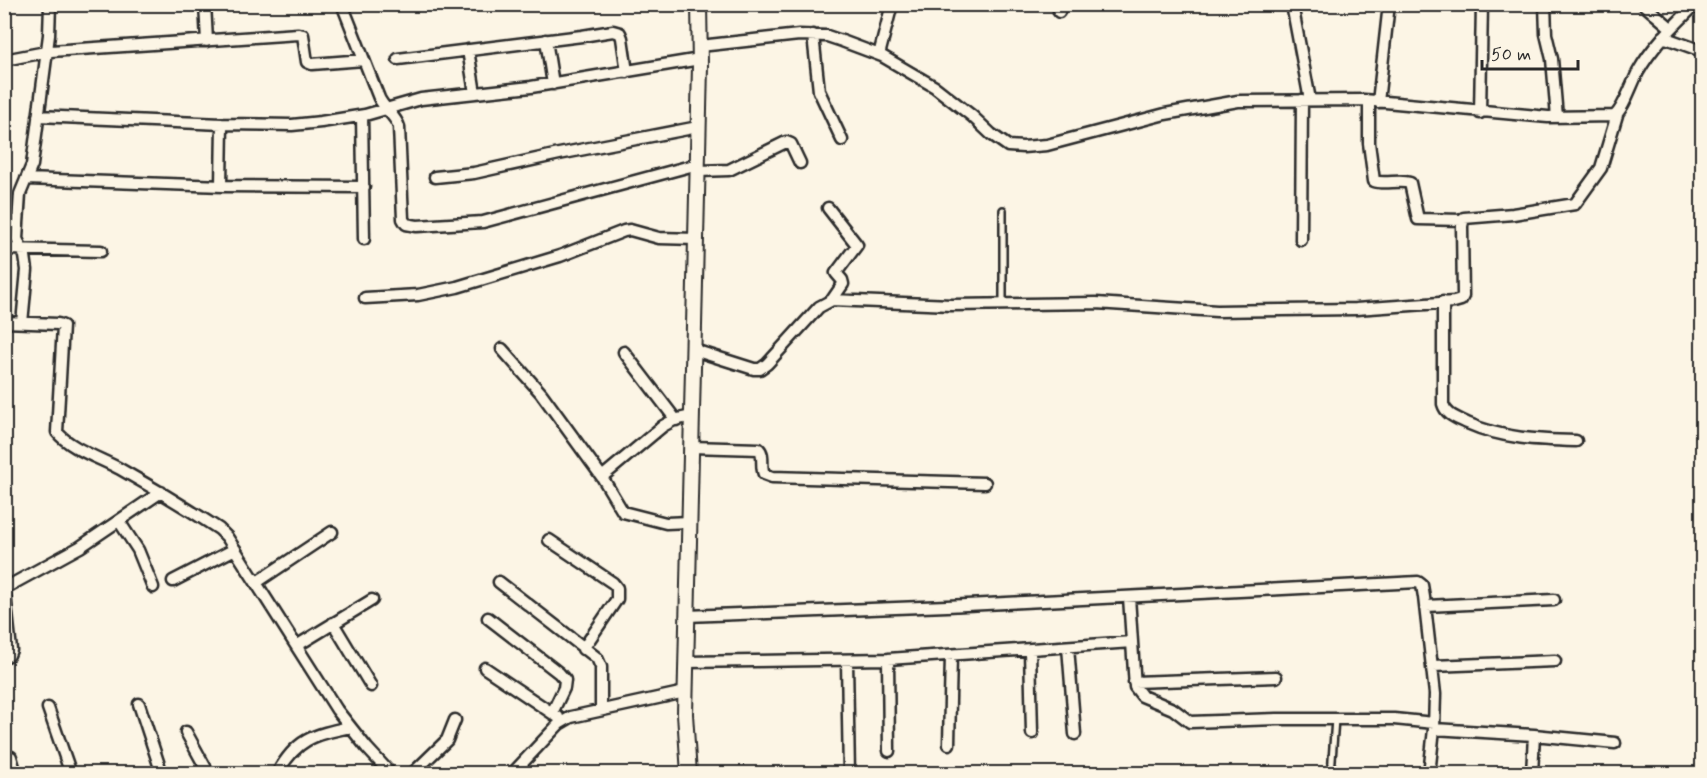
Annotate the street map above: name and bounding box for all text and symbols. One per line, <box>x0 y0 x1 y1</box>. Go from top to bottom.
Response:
scale bar <box>1482 33 1578 71</box>
text: 50 m <box>1491 43 1531 67</box>

